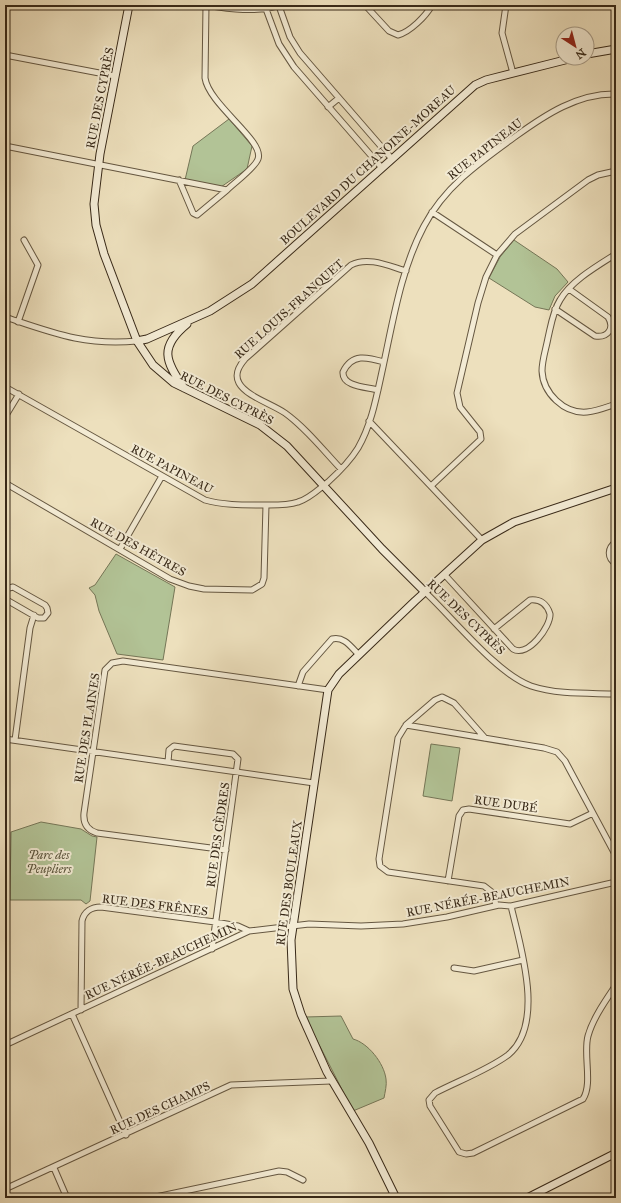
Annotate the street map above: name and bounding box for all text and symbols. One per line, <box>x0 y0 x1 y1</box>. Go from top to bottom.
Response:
north arrow <box>555 26 595 66</box>
street label: RUE DES CYPRÈS <box>81 46 117 150</box>
text: N <box>572 46 588 62</box>
street label: BOULEVARD DU CHANOINE-MOREAU <box>277 82 459 248</box>
street label: RUE PAPINEAU <box>445 115 526 183</box>
street label: RUE LOUIS-FRANQUET <box>232 256 346 362</box>
street label: RUE DES CYPRÈS <box>178 367 277 428</box>
street label: RUE PAPINEAU <box>128 441 216 497</box>
street label: RUE DES HÊTRES <box>88 514 189 579</box>
street label: RUE DES CYPRÈS <box>424 575 509 658</box>
street label: RUE DES PLAINES <box>71 672 103 784</box>
street label: RUE DES CÈDRES <box>202 781 232 889</box>
street label: RUE DUBÉ <box>473 791 539 815</box>
street label: RUE DES BOULEAUX <box>273 819 305 947</box>
park label: Parc des Peupliers <box>27 848 72 877</box>
street label: RUE NÉRÉE-BEAUCHEMIN <box>405 872 571 920</box>
street label: RUE DES FRÊNES <box>101 891 209 918</box>
street label: RUE NÉRÉE-BEAUCHEMIN <box>82 918 239 1002</box>
street label: RUE DES CHAMPS <box>108 1079 212 1137</box>

